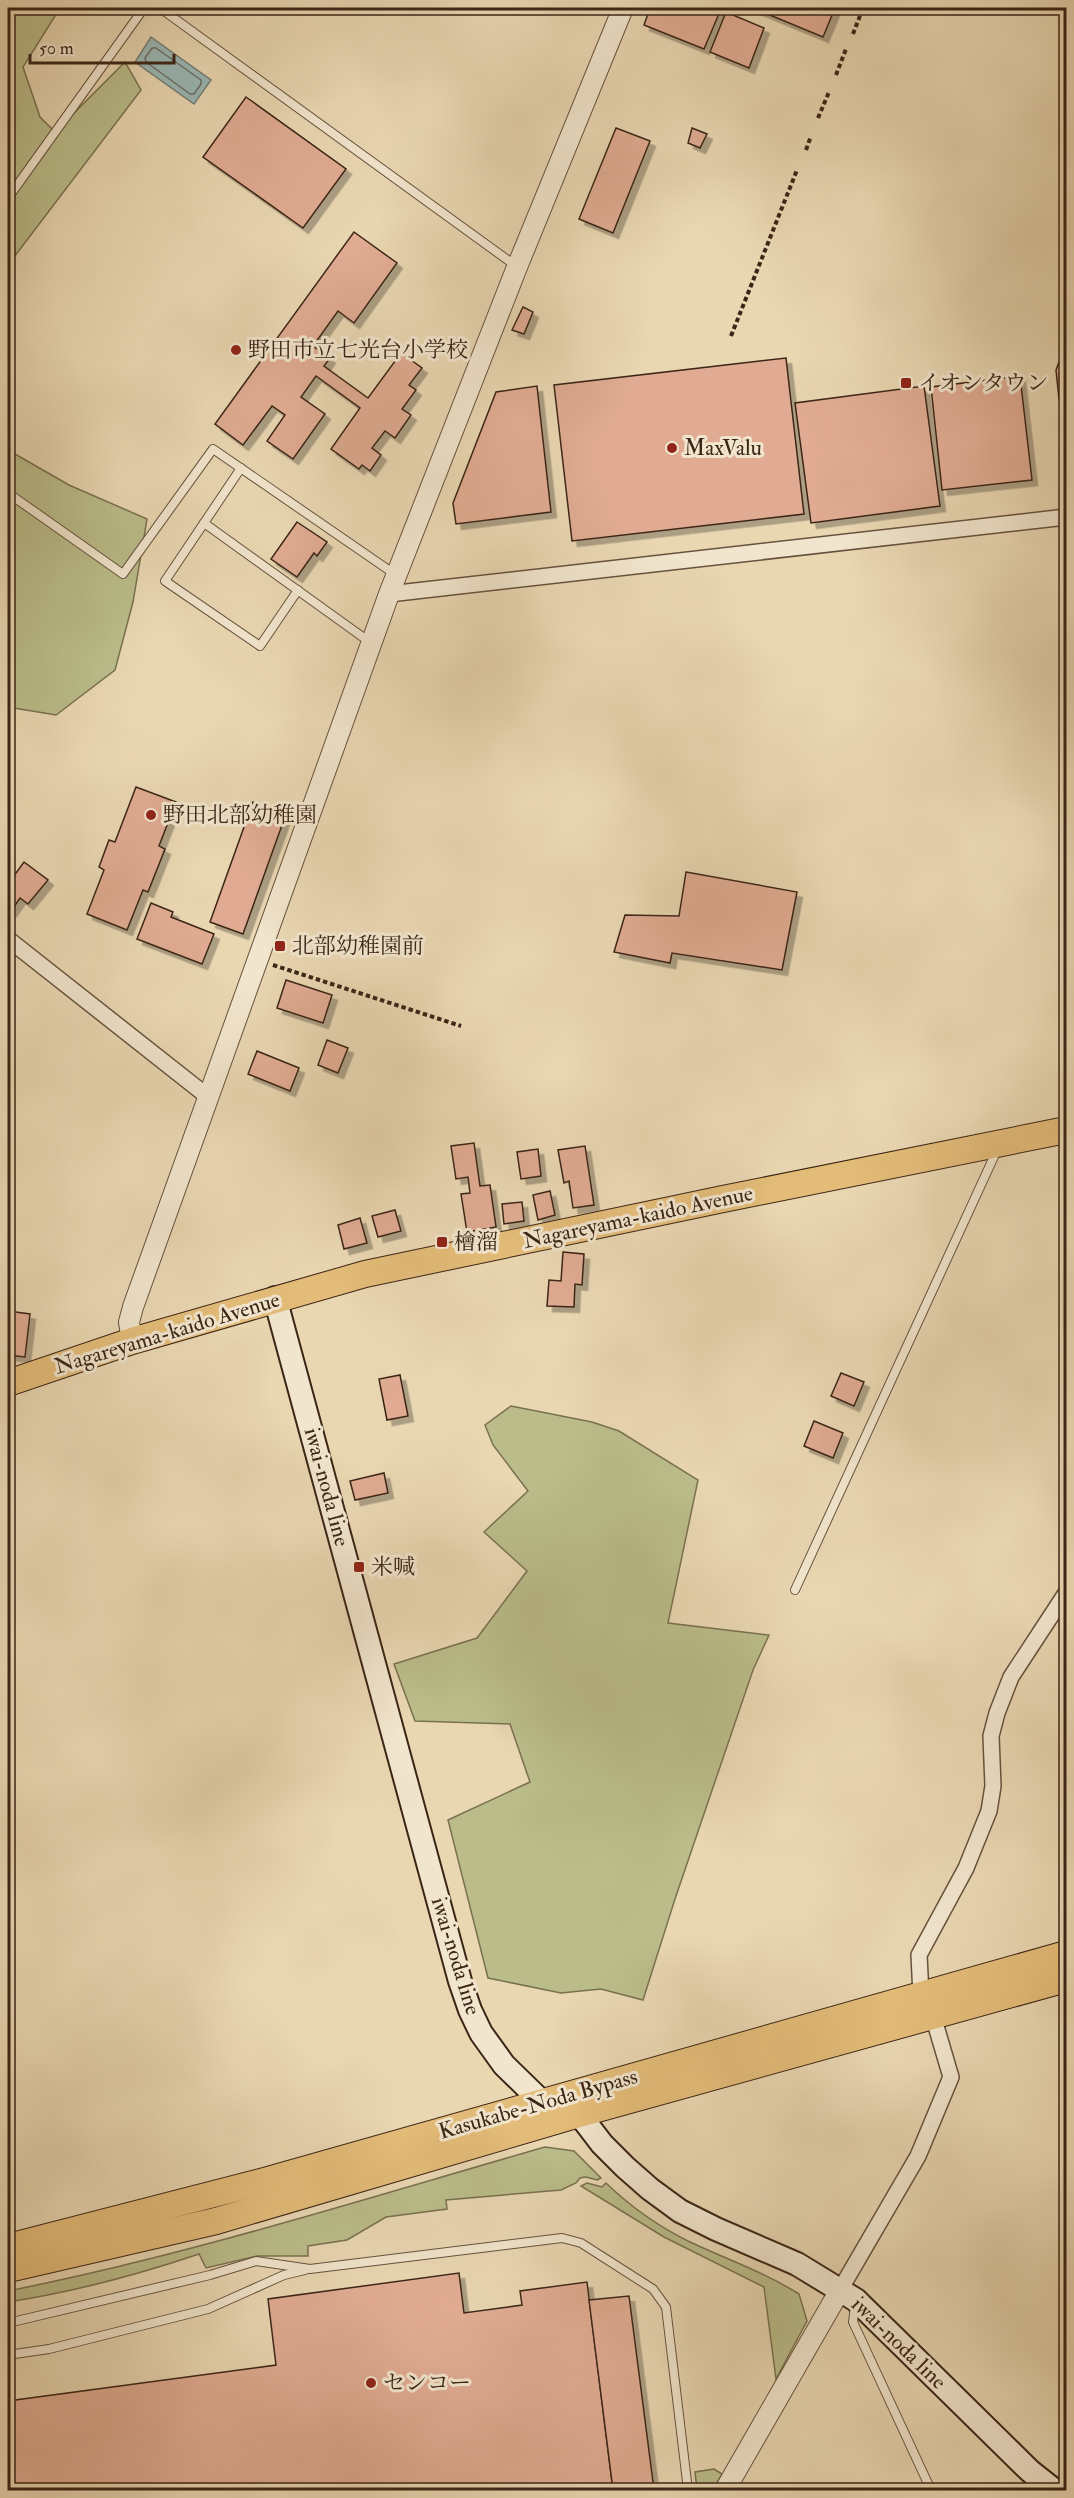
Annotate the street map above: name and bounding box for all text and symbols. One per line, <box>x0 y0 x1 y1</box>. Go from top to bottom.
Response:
scale bar <box>30 27 174 65</box>
text: 50 m <box>39 37 74 60</box>
place label: 野田市立七光台小学校 <box>248 336 468 364</box>
marker: 野田市立七光台小学校 <box>229 343 243 357</box>
place label: イオンタウン <box>918 369 1048 397</box>
marker: イオンタウン <box>899 376 913 390</box>
place label: MaxValu <box>684 434 762 462</box>
marker: MaxValu <box>665 441 679 455</box>
place label: 野田北部幼稚園 <box>163 801 317 829</box>
marker: 野田北部幼稚園 <box>144 808 158 822</box>
place label: 北部幼稚園前 <box>292 932 424 960</box>
marker: 北部幼稚園前 <box>273 939 287 953</box>
street label: Nagareyama-kaido Avenue <box>520 1179 756 1255</box>
place label: 檜溜 <box>454 1228 498 1256</box>
marker: 檜溜 <box>435 1235 449 1249</box>
street label: Nagareyama-kaido Avenue <box>51 1285 283 1381</box>
street label: iwai-noda line <box>298 1425 356 1549</box>
place label: 米喊 <box>371 1553 415 1581</box>
marker: 米喊 <box>352 1560 366 1574</box>
street label: iwai-noda line <box>425 1894 487 2018</box>
street label: Kasukabe-Noda Bypass <box>435 2062 641 2147</box>
street label: iwai-noda line <box>845 2291 953 2395</box>
place label: センコー <box>383 2369 471 2397</box>
marker: センコー <box>364 2376 378 2390</box>

